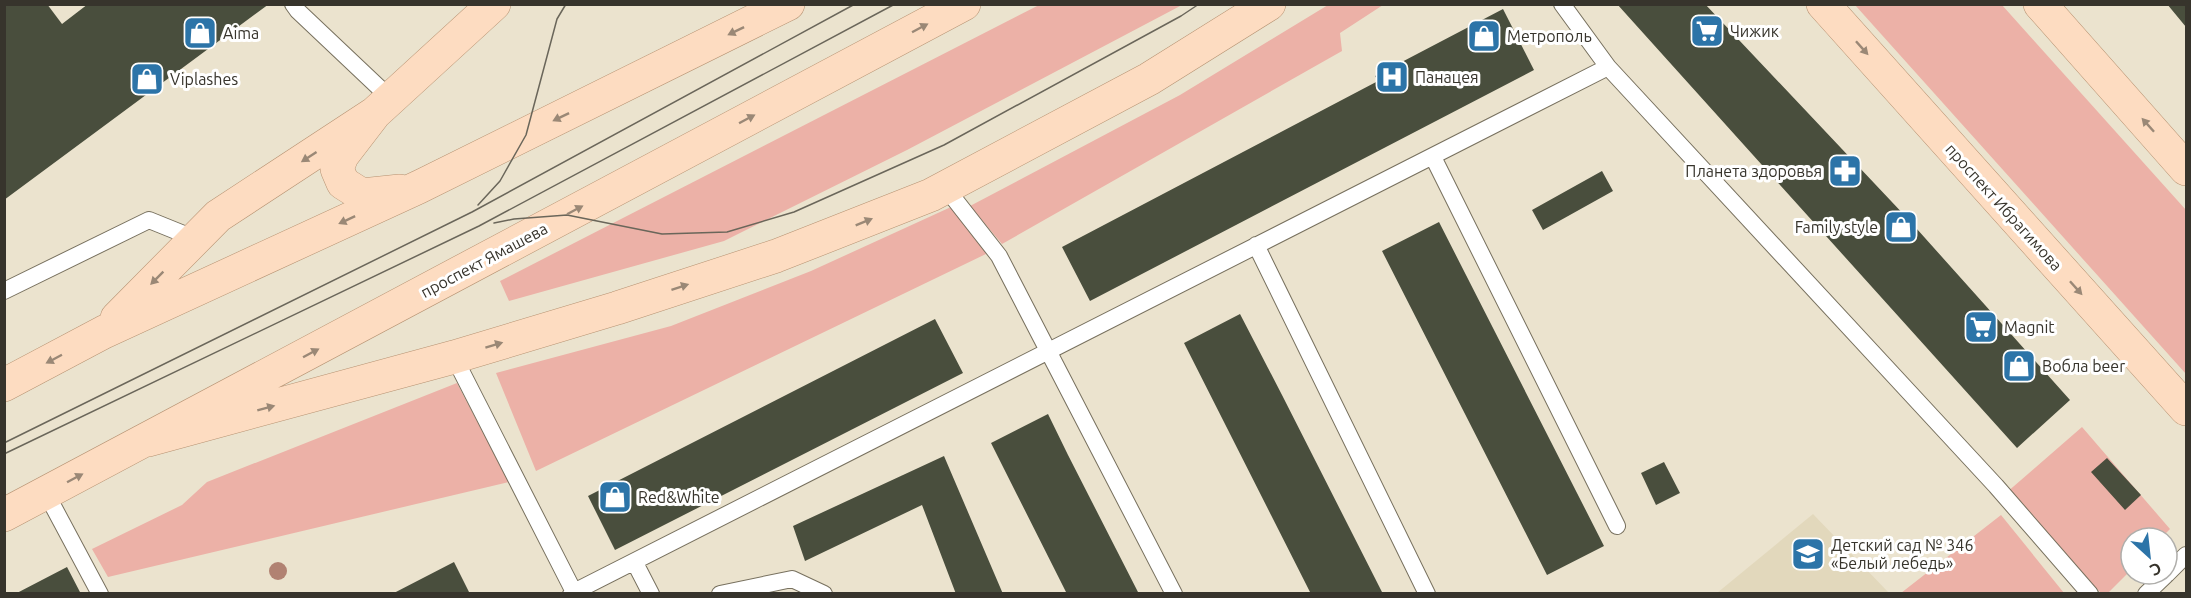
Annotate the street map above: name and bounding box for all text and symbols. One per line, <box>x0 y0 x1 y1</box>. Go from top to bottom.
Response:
supermarket icon: Чижик <box>1689 13 1725 49</box>
shop icon: Aima <box>182 15 218 51</box>
shop icon: Метрополь <box>1466 18 1502 54</box>
place label: Чижик <box>1730 22 1779 40</box>
one-way arrow <box>911 23 928 33</box>
place label: Aima <box>223 24 259 42</box>
one-way arrow <box>727 25 745 35</box>
place label: Метрополь <box>1507 27 1592 45</box>
one-way arrow <box>1855 40 1868 55</box>
hospital icon: Панацея <box>1374 59 1410 95</box>
shop icon: Viplashes <box>129 61 165 97</box>
place label: Панацея <box>1415 68 1479 86</box>
place label: Viplashes <box>170 70 238 88</box>
one-way arrow <box>553 113 570 122</box>
one-way arrow <box>739 114 756 124</box>
one-way arrow <box>2141 118 2155 133</box>
street label: проспект Ибрагимова <box>1942 140 2066 274</box>
one-way arrow <box>300 151 317 162</box>
pharmacy icon: Планета здоровья <box>1827 153 1863 189</box>
place label: Планета здоровья <box>1685 162 1822 180</box>
one-way arrow <box>566 206 584 216</box>
shop icon: Family style <box>1883 209 1919 245</box>
one-way arrow <box>338 215 356 225</box>
one-way arrow <box>855 217 873 226</box>
place label: Family style <box>1795 218 1878 236</box>
street label: проспект Ямашева <box>417 219 551 301</box>
one-way arrow <box>151 270 165 284</box>
one-way arrow <box>2069 280 2083 295</box>
one-way arrow <box>671 282 689 292</box>
supermarket icon: Magnit <box>1963 309 1999 345</box>
place label: Magnit <box>2004 318 2055 336</box>
one-way arrow <box>485 340 503 349</box>
one-way arrow <box>303 348 320 358</box>
shop icon: Вобла beer <box>2001 348 2037 384</box>
one-way arrow <box>45 354 62 364</box>
place label: Вобла beer <box>2042 357 2125 375</box>
one-way arrow <box>257 403 275 413</box>
one-way arrow <box>66 474 84 484</box>
shop icon: Red&White <box>597 479 633 515</box>
place label: Red&White <box>638 488 720 506</box>
north arrow <box>2119 526 2179 586</box>
school or university icon: Детский сад № 346 «Белый лебедь» <box>1790 536 1826 572</box>
place label: Детский сад № 346 «Белый лебедь» <box>1831 536 1973 572</box>
text: С <box>2147 559 2164 580</box>

